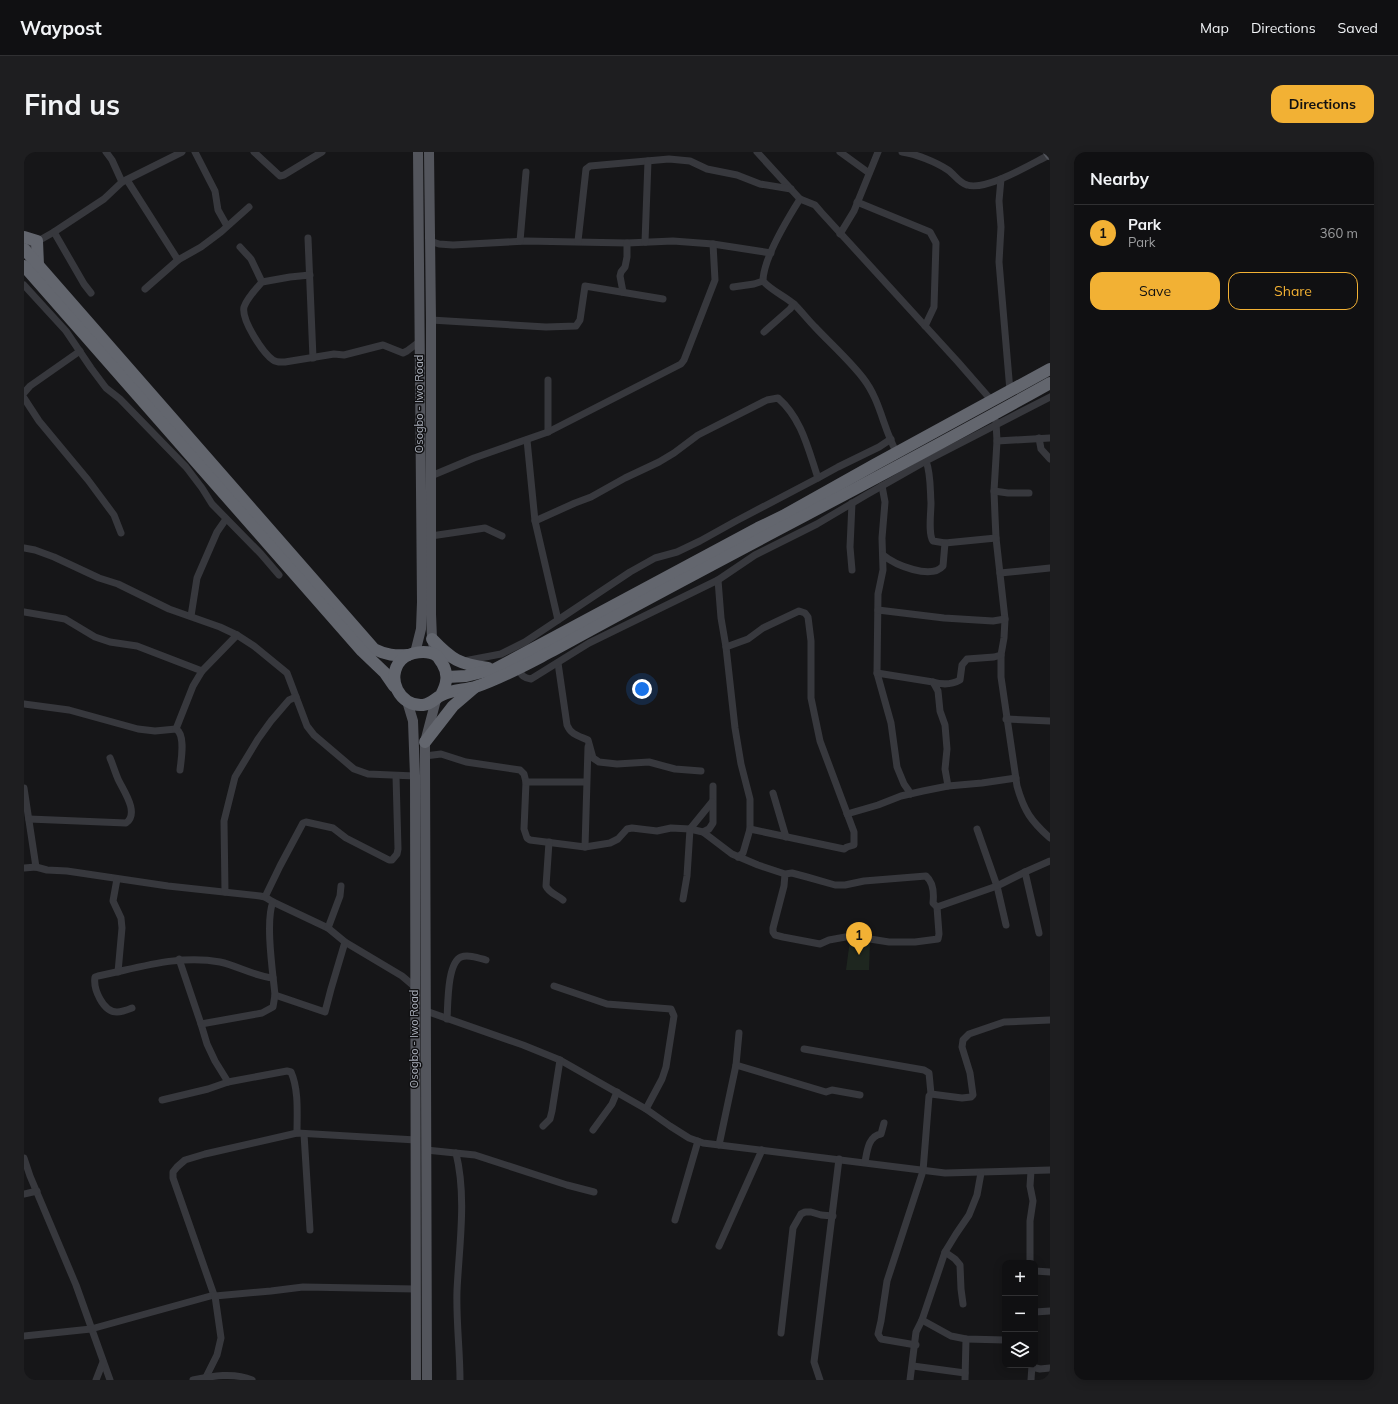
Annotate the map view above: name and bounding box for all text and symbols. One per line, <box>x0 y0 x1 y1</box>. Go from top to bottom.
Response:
text: Waypost <box>20 16 102 40</box>
text: Map <box>1200 19 1229 37</box>
text: Directions <box>1251 19 1316 37</box>
text: Saved <box>1338 19 1378 37</box>
button: Directions <box>1271 85 1374 123</box>
text: Find us <box>24 87 120 122</box>
text: Nearby <box>1090 168 1149 189</box>
text: Park <box>1128 215 1161 234</box>
text: 1 <box>1099 225 1107 241</box>
text: 360 m <box>1320 225 1358 241</box>
text: Park <box>1128 234 1155 250</box>
button: Save <box>1090 272 1220 310</box>
button: Share <box>1228 272 1358 310</box>
street label: Osogbo - Iwo Road <box>412 355 426 453</box>
your location <box>632 679 652 699</box>
pin: 1 <box>846 922 872 955</box>
street label: Osogbo - Iwo Road <box>407 990 421 1088</box>
map controls <box>1002 1260 1038 1368</box>
button: + <box>1002 1260 1038 1296</box>
button: − <box>1002 1296 1038 1332</box>
button: layers <box>1002 1332 1038 1368</box>

